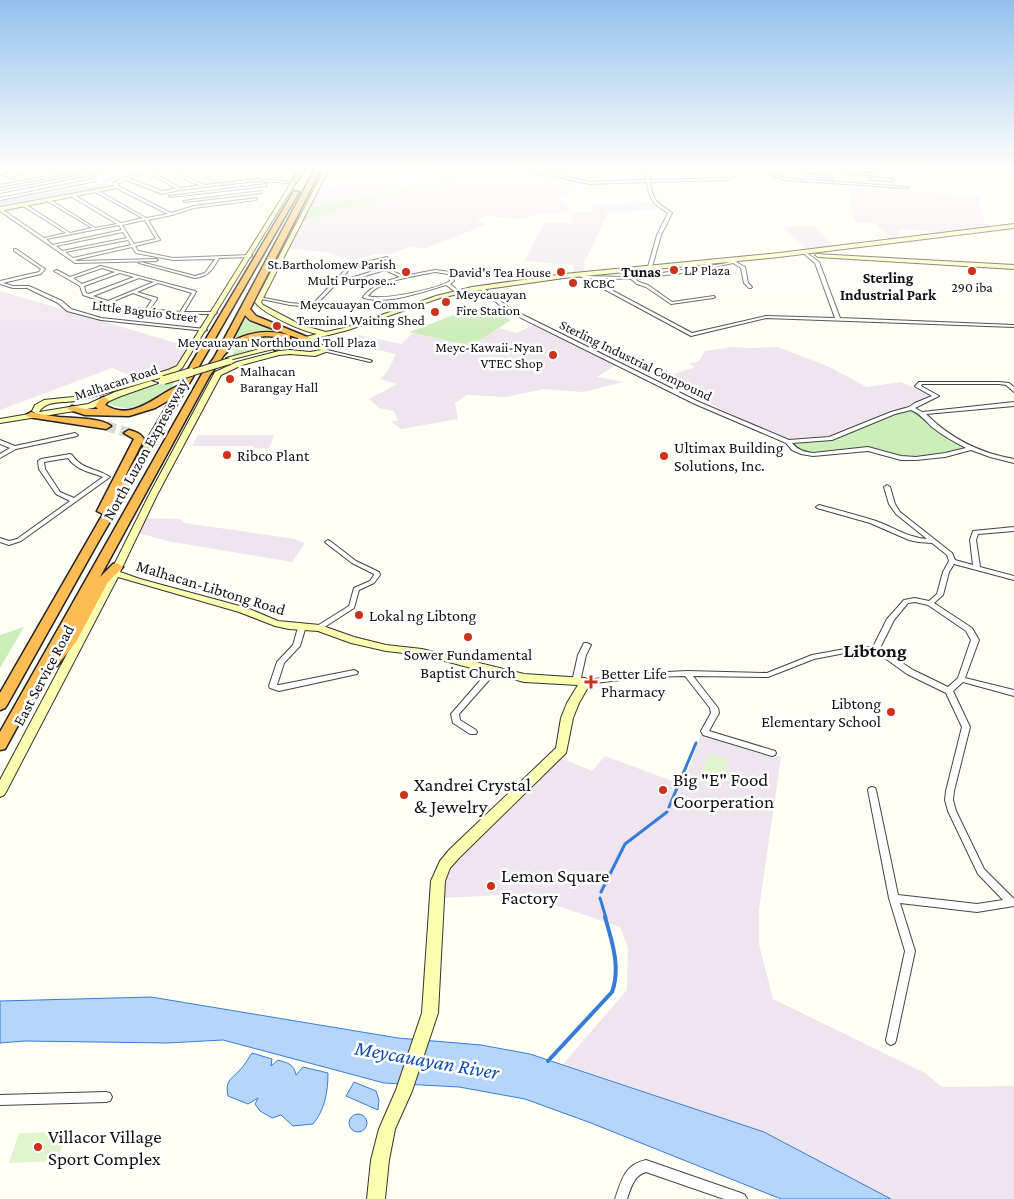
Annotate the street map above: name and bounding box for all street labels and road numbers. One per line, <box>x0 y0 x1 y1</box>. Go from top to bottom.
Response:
street label: Little Baguio Street <box>91 297 199 325</box>
street label: Sterling Industrial Compound <box>557 316 715 404</box>
street label: Malhacan Road <box>72 361 160 403</box>
street label: North Luzon Expressway <box>99 375 193 523</box>
street label: Malhacan-Libtong Road <box>134 557 288 619</box>
street label: East Service Road <box>10 621 77 728</box>

